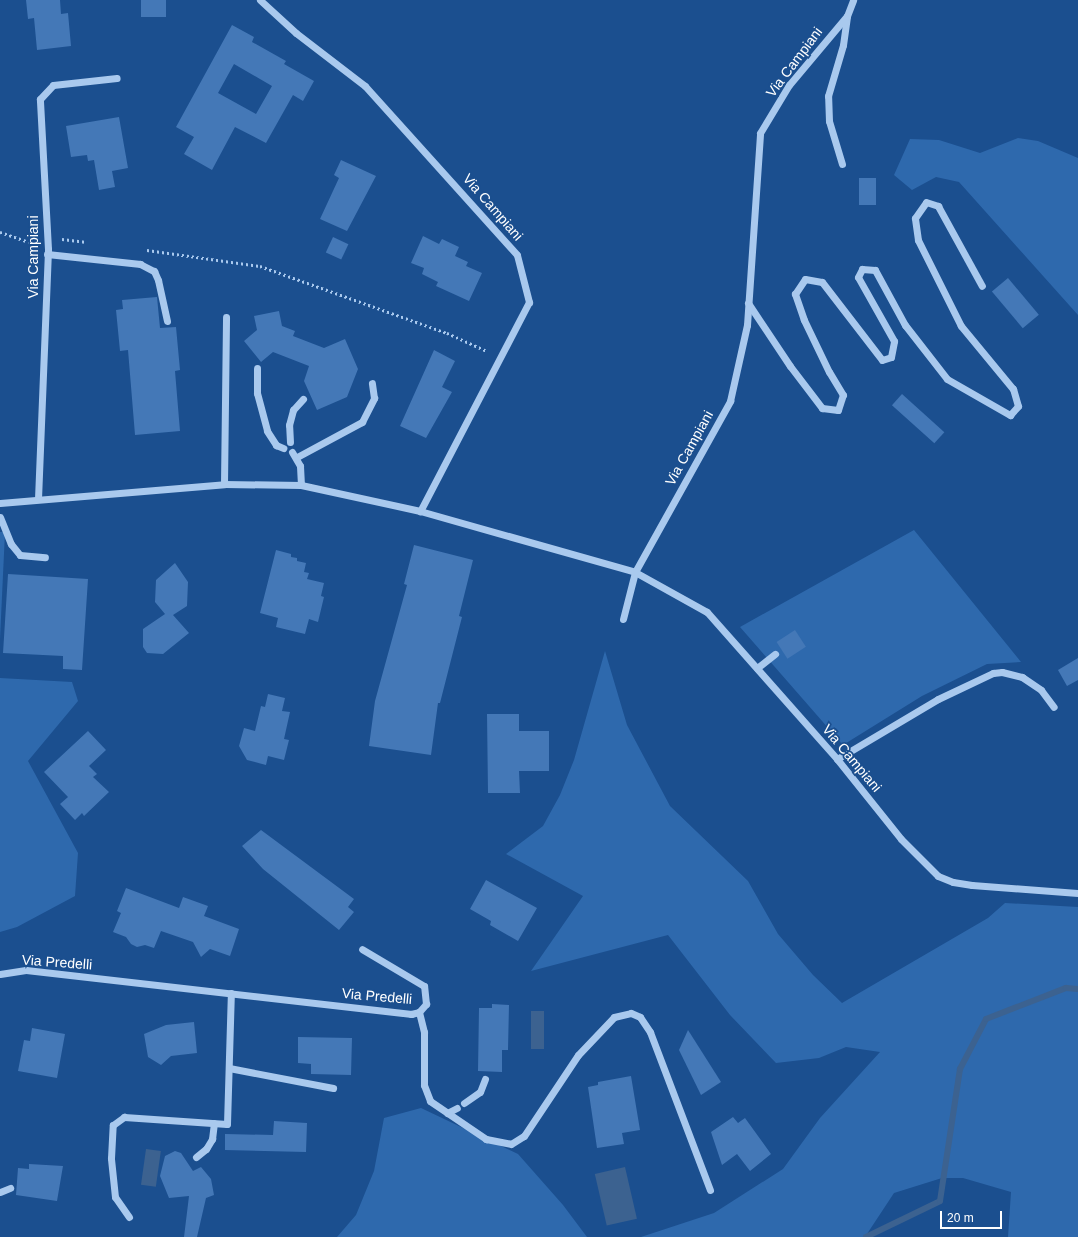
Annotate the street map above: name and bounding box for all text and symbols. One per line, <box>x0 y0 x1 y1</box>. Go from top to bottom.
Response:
street label: Via Campiani <box>762 24 826 100</box>
street label: Via Campiani <box>459 170 527 244</box>
street label: Via Campiani <box>25 215 41 299</box>
street label: Via Campiani <box>662 408 716 488</box>
street label: Via Campiani <box>819 721 885 795</box>
street label: Via Predelli <box>21 951 93 973</box>
street label: Via Predelli <box>341 985 413 1007</box>
scale bar <box>942 1203 1004 1229</box>
text: 20 m <box>947 1211 974 1225</box>

